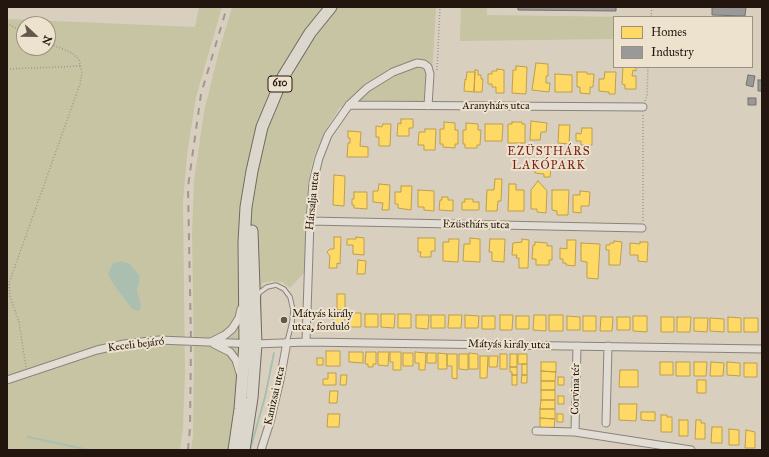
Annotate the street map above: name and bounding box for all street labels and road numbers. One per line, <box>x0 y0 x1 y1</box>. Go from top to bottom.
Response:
road number: 610 <box>268 76 292 92</box>
street label: Aranyhárs utca <box>462 99 530 113</box>
street label: Hársalja utca <box>303 171 323 231</box>
street label: Ezüsthárs utca <box>442 218 510 232</box>
street label: Keceli bejáró <box>107 335 165 355</box>
street label: Mátyás király utca <box>468 338 550 352</box>
street label: Corvina tér <box>569 363 583 415</box>
street label: Kanizsai utca <box>262 365 288 427</box>

